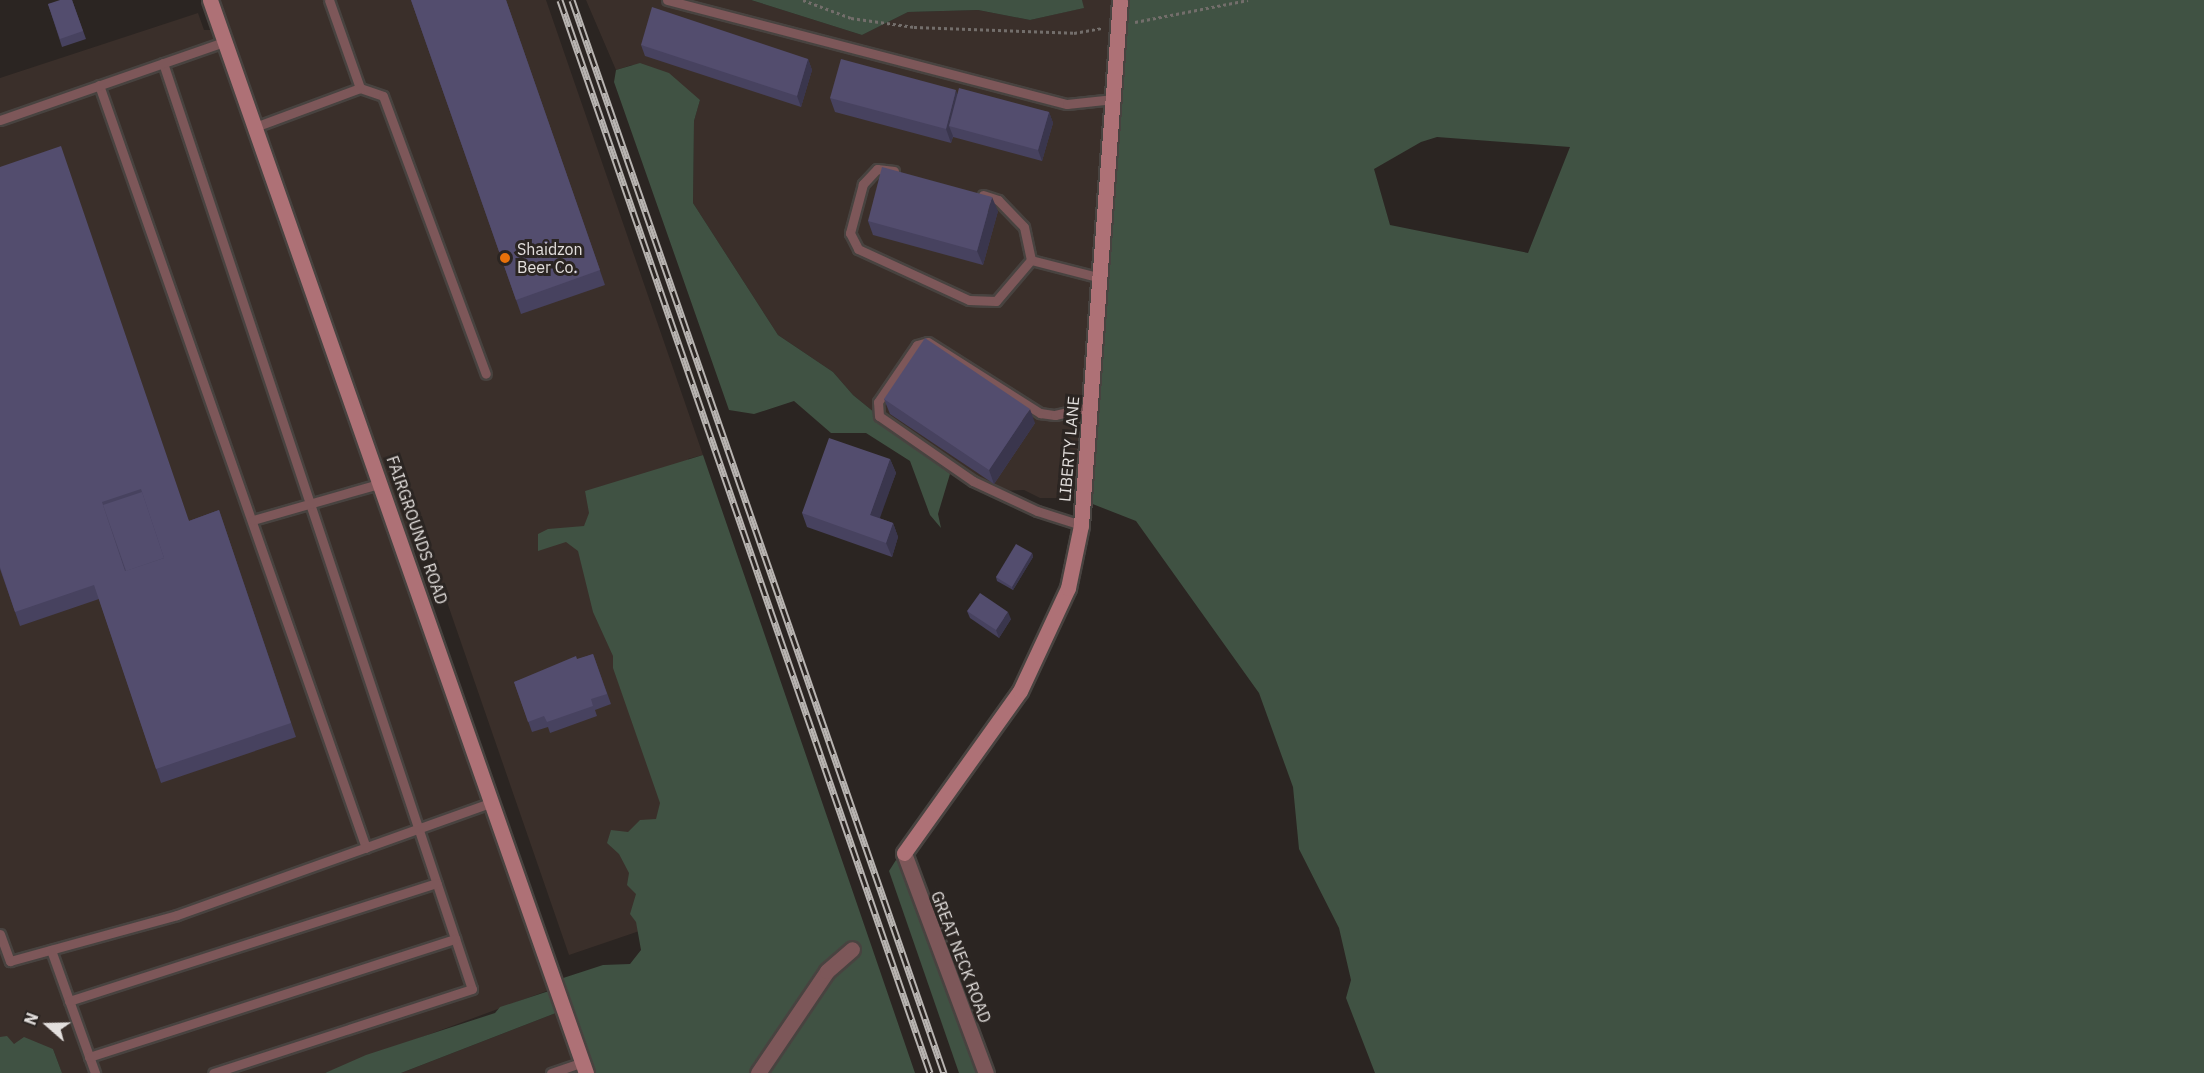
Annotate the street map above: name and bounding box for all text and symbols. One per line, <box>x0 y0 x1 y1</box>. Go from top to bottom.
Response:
place label: Shaidzon Beer Co. <box>517 239 583 277</box>
marker: Shaidzon Beer Co. <box>498 251 512 265</box>
street label: LIBERTY LANE <box>1055 395 1083 503</box>
street label: FAIRGROUNDS ROAD <box>383 453 451 607</box>
street label: GREAT NECK ROAD <box>927 888 995 1026</box>
north arrow <box>18 995 78 1055</box>
text: N <box>20 1010 42 1028</box>

